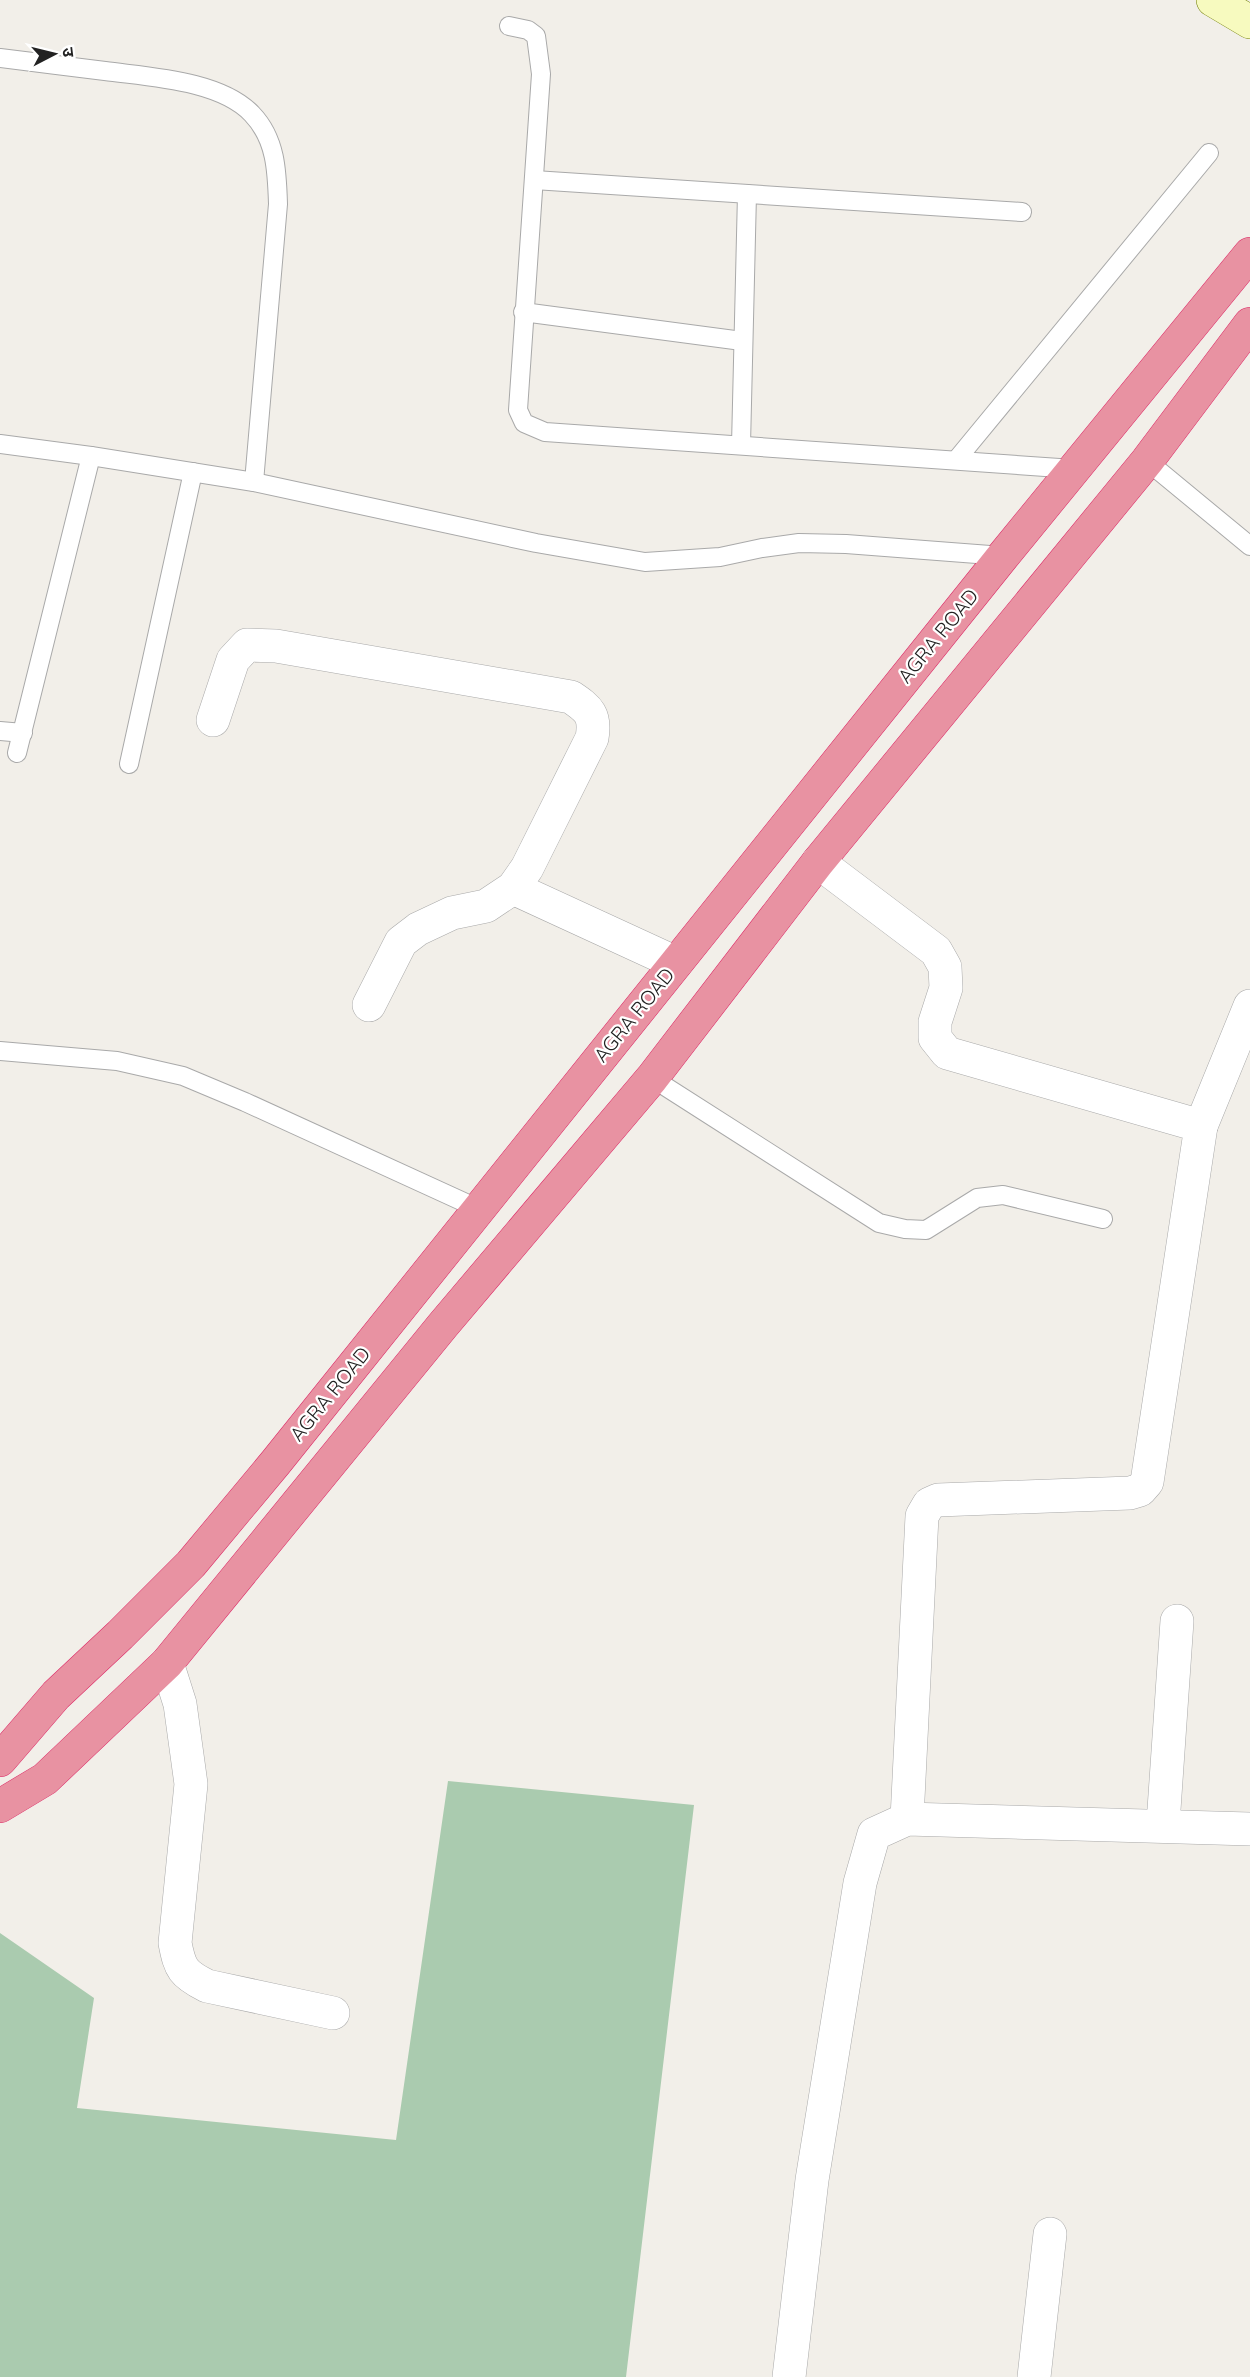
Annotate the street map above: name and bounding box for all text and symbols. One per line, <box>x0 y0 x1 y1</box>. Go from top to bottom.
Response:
north arrow <box>24 24 84 84</box>
text: उ <box>58 46 79 59</box>
street label: AGRA ROAD <box>892 583 983 688</box>
street label: AGRA ROAD <box>588 962 679 1067</box>
street label: AGRA ROAD <box>284 1341 375 1446</box>

